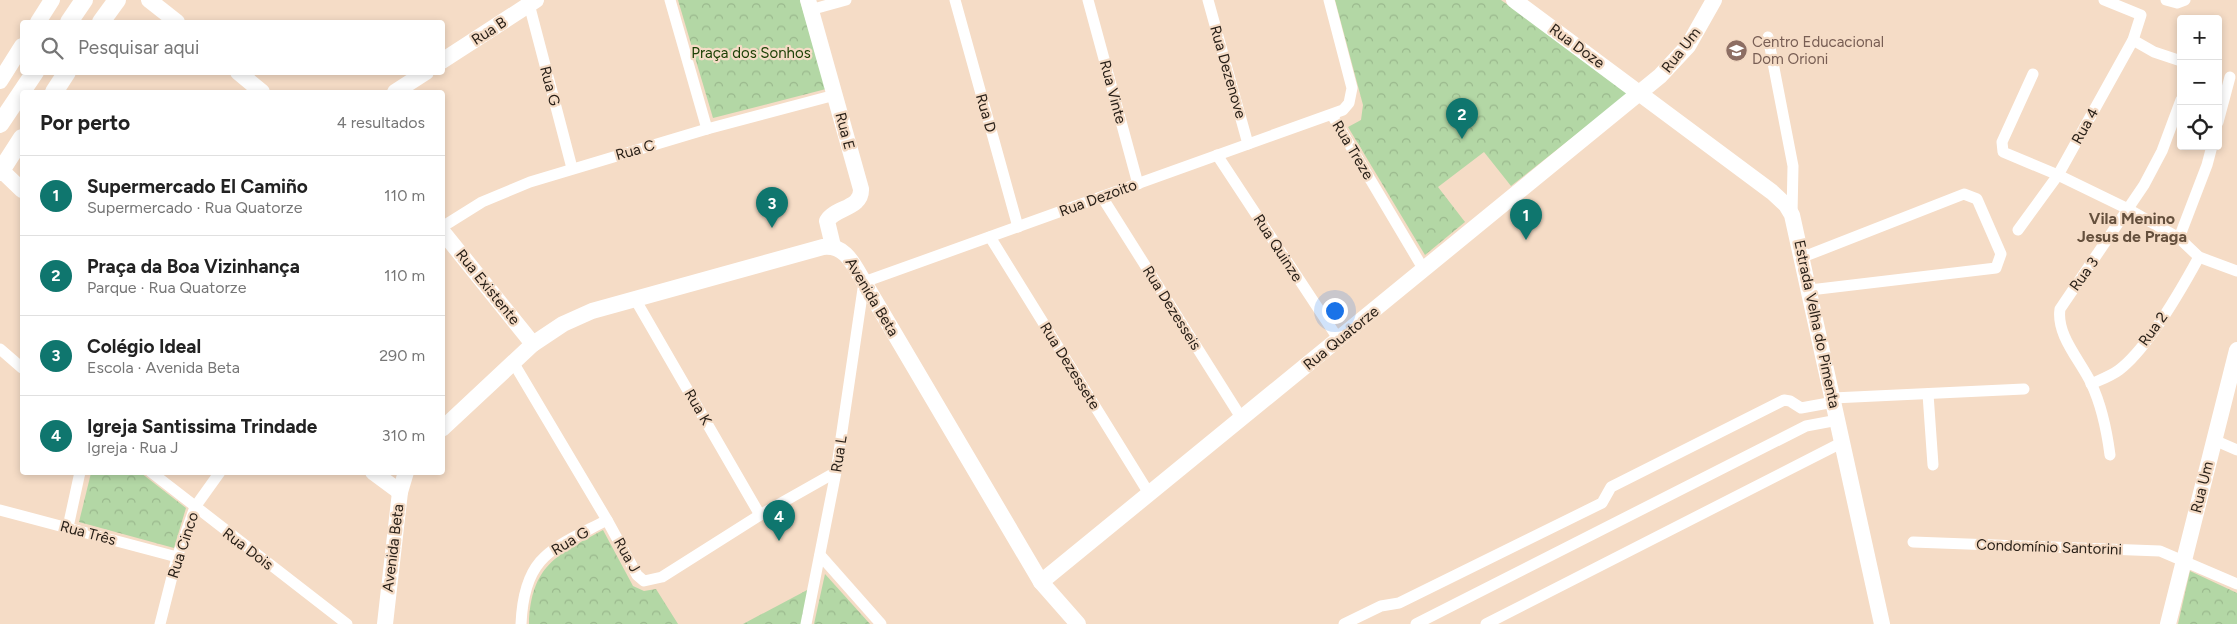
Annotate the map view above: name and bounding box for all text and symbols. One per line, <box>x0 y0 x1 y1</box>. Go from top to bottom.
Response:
street label: Rua B <box>468 13 510 49</box>
map controls <box>2177 15 2222 150</box>
button: + <box>2177 15 2222 60</box>
search box <box>20 20 445 75</box>
street label: Rua Doze <box>1546 20 1608 72</box>
street label: Rua Dezenove <box>1206 23 1250 121</box>
street label: Rua Um <box>1658 24 1704 76</box>
place label: Centro Educacional Dom Orioni <box>1752 33 1884 68</box>
icon: search <box>38 34 66 62</box>
text: Pesquisar aqui <box>78 36 199 59</box>
school or university icon: Centro Educacional Dom Orioni <box>1724 39 1748 63</box>
park label: Praça dos Sonhos <box>691 44 811 62</box>
street label: Rua Vinte <box>1096 58 1130 126</box>
button: − <box>2177 60 2222 105</box>
street label: Rua G <box>536 64 564 108</box>
street label: Rua D <box>972 92 1000 134</box>
pin: 2 <box>1446 98 1478 139</box>
street label: Rua 4 <box>2068 105 2102 147</box>
button: locate <box>2177 105 2222 150</box>
text: Por perto <box>40 110 130 135</box>
street label: Rua E <box>831 110 859 152</box>
text: 4 resultados <box>337 113 425 132</box>
street label: Rua Treze <box>1328 117 1378 183</box>
street label: Rua C <box>613 136 657 164</box>
text: Supermercado El Camiño <box>87 175 308 198</box>
street label: Rua Dezoito <box>1057 176 1140 220</box>
text: 1 <box>53 186 59 205</box>
text: 110 m <box>384 186 425 205</box>
pin: 3 <box>756 187 788 228</box>
text: Supermercado · Rua Quatorze <box>87 198 302 217</box>
pin: 1 <box>1510 199 1542 240</box>
district label: Vila Menino Jesus de Praga <box>2077 209 2187 246</box>
street label: Rua Quinze <box>1250 211 1306 285</box>
street label: Estrada Velha do Pimenta <box>1790 238 1844 410</box>
street label: Rua Existente <box>452 246 524 328</box>
street label: Avenida Beta <box>842 254 902 340</box>
street label: Rua 3 <box>2066 254 2102 294</box>
text: Praça da Boa Vizinhança <box>87 255 300 278</box>
street label: Rua Dezesseis <box>1139 263 1205 353</box>
text: 2 <box>51 266 61 285</box>
text: 110 m <box>384 266 425 285</box>
text: Parque · Rua Quatorze <box>87 278 246 297</box>
your location <box>1322 298 1348 324</box>
street label: Rua Quatorze <box>1300 302 1382 374</box>
street label: Rua 2 <box>2135 309 2171 349</box>
street label: Rua Dezessete <box>1036 319 1104 413</box>
text: Colégio Ideal <box>87 335 201 358</box>
text: 3 <box>52 346 60 365</box>
text: 290 m <box>379 346 425 365</box>
text: Escola · Avenida Beta <box>87 358 240 377</box>
street label: Rua K <box>681 386 716 429</box>
text: Igreja Santissima Trindade <box>87 415 317 438</box>
text: 4 <box>51 426 61 445</box>
text: 310 m <box>382 426 425 445</box>
street label: Rua L <box>827 434 851 474</box>
text: Igreja · Rua J <box>87 438 179 457</box>
street label: Rua Um <box>2187 459 2217 515</box>
pin: 4 <box>763 500 795 541</box>
street label: Avenida Beta <box>379 503 407 593</box>
street label: Rua Cinco <box>164 509 202 580</box>
street label: Rua Três <box>58 517 118 549</box>
street label: Rua G <box>548 523 592 559</box>
street label: Rua Dois <box>219 524 277 574</box>
street label: Rua J <box>610 535 644 575</box>
street label: Condomínio Santorini <box>1976 535 2122 559</box>

